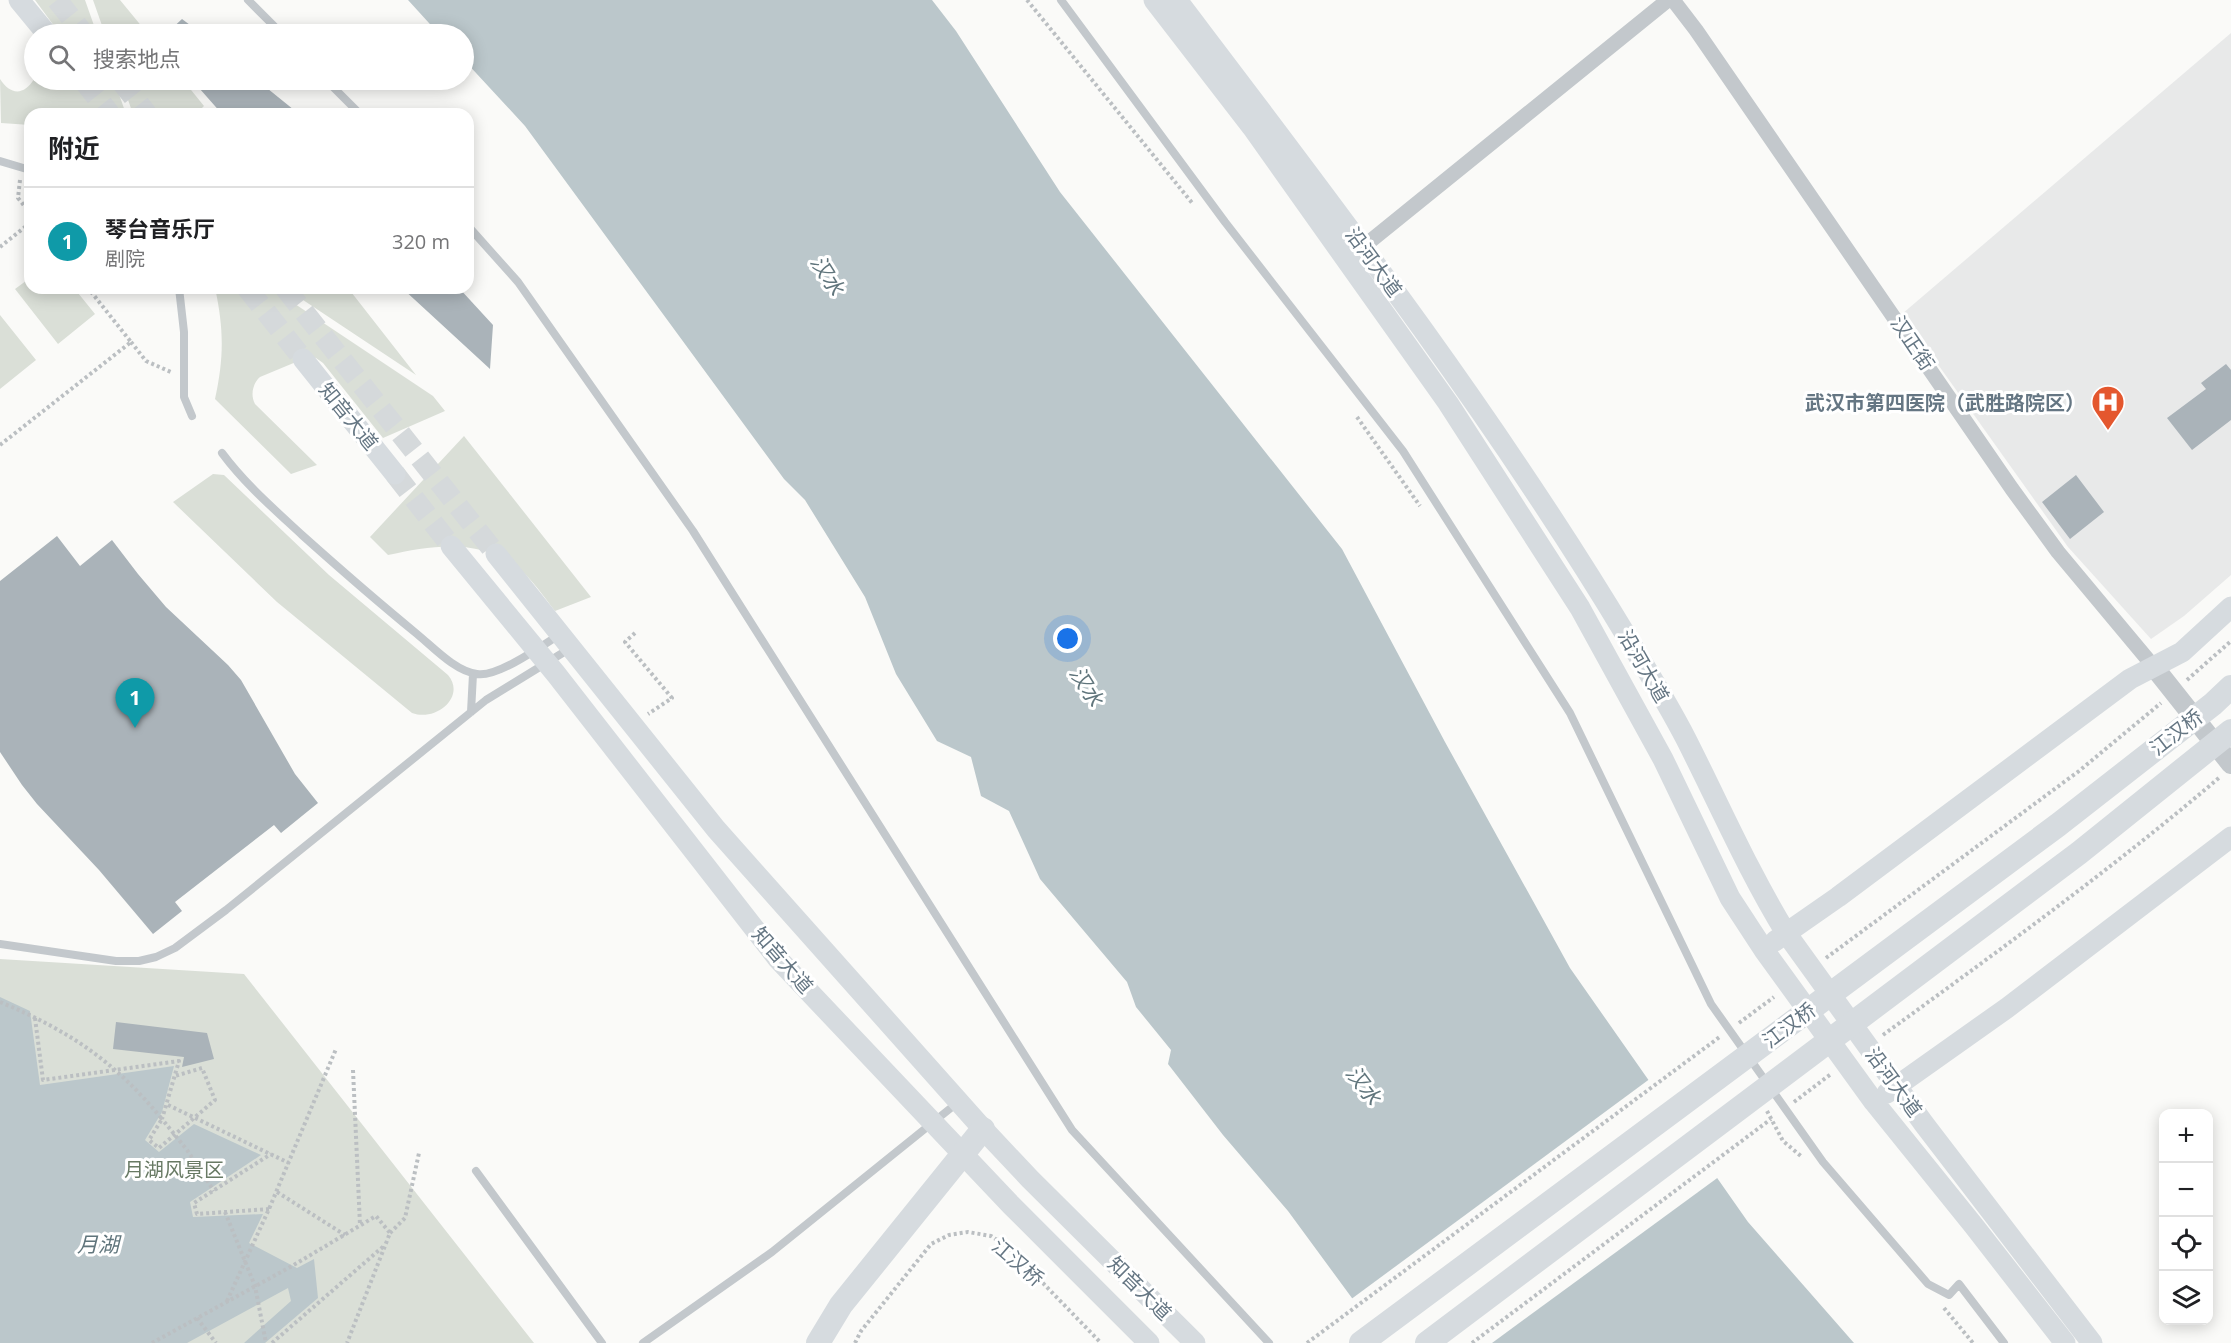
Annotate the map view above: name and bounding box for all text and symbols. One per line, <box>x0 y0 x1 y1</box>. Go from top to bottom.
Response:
search box <box>24 24 474 90</box>
icon: search <box>45 41 78 74</box>
text: 搜索地点 <box>93 43 181 73</box>
text: 附近 <box>48 130 100 166</box>
text: 琴台音乐厅 <box>105 213 215 243</box>
street label: 沿河大道 <box>1340 222 1408 302</box>
text: 1 <box>62 228 73 255</box>
text: 320 m <box>392 228 450 255</box>
text: 剧院 <box>105 245 145 272</box>
water label: 汉水 <box>805 250 852 301</box>
street label: 汉正街 <box>1885 311 1941 375</box>
street label: 知音大道 <box>313 376 385 456</box>
hospital icon: 武汉市第四医院（武胜路院区） <box>2090 384 2126 431</box>
place label: 武汉市第四医院（武胜路院区） <box>1805 389 2085 416</box>
your location <box>1053 624 1082 653</box>
street label: 沿河大道 <box>1612 625 1676 707</box>
water label: 汉水 <box>1064 661 1111 712</box>
pin: 1 <box>116 678 154 728</box>
street label: 江汉桥 <box>2144 703 2208 761</box>
street label: 知音大道 <box>747 921 819 999</box>
street label: 江汉桥 <box>1757 996 1821 1054</box>
street label: 沿河大道 <box>1860 1042 1928 1122</box>
water label: 汉水 <box>1340 1060 1388 1111</box>
map controls <box>2159 1109 2213 1325</box>
button: + <box>2159 1109 2213 1163</box>
park label: 月湖风景区 <box>124 1156 224 1183</box>
button: − <box>2159 1163 2213 1217</box>
button: locate <box>2159 1217 2213 1271</box>
water label: 月湖 <box>77 1230 122 1258</box>
street label: 江汉桥 <box>987 1232 1049 1292</box>
street label: 知音大道 <box>1102 1250 1178 1326</box>
button: layers <box>2159 1271 2213 1325</box>

